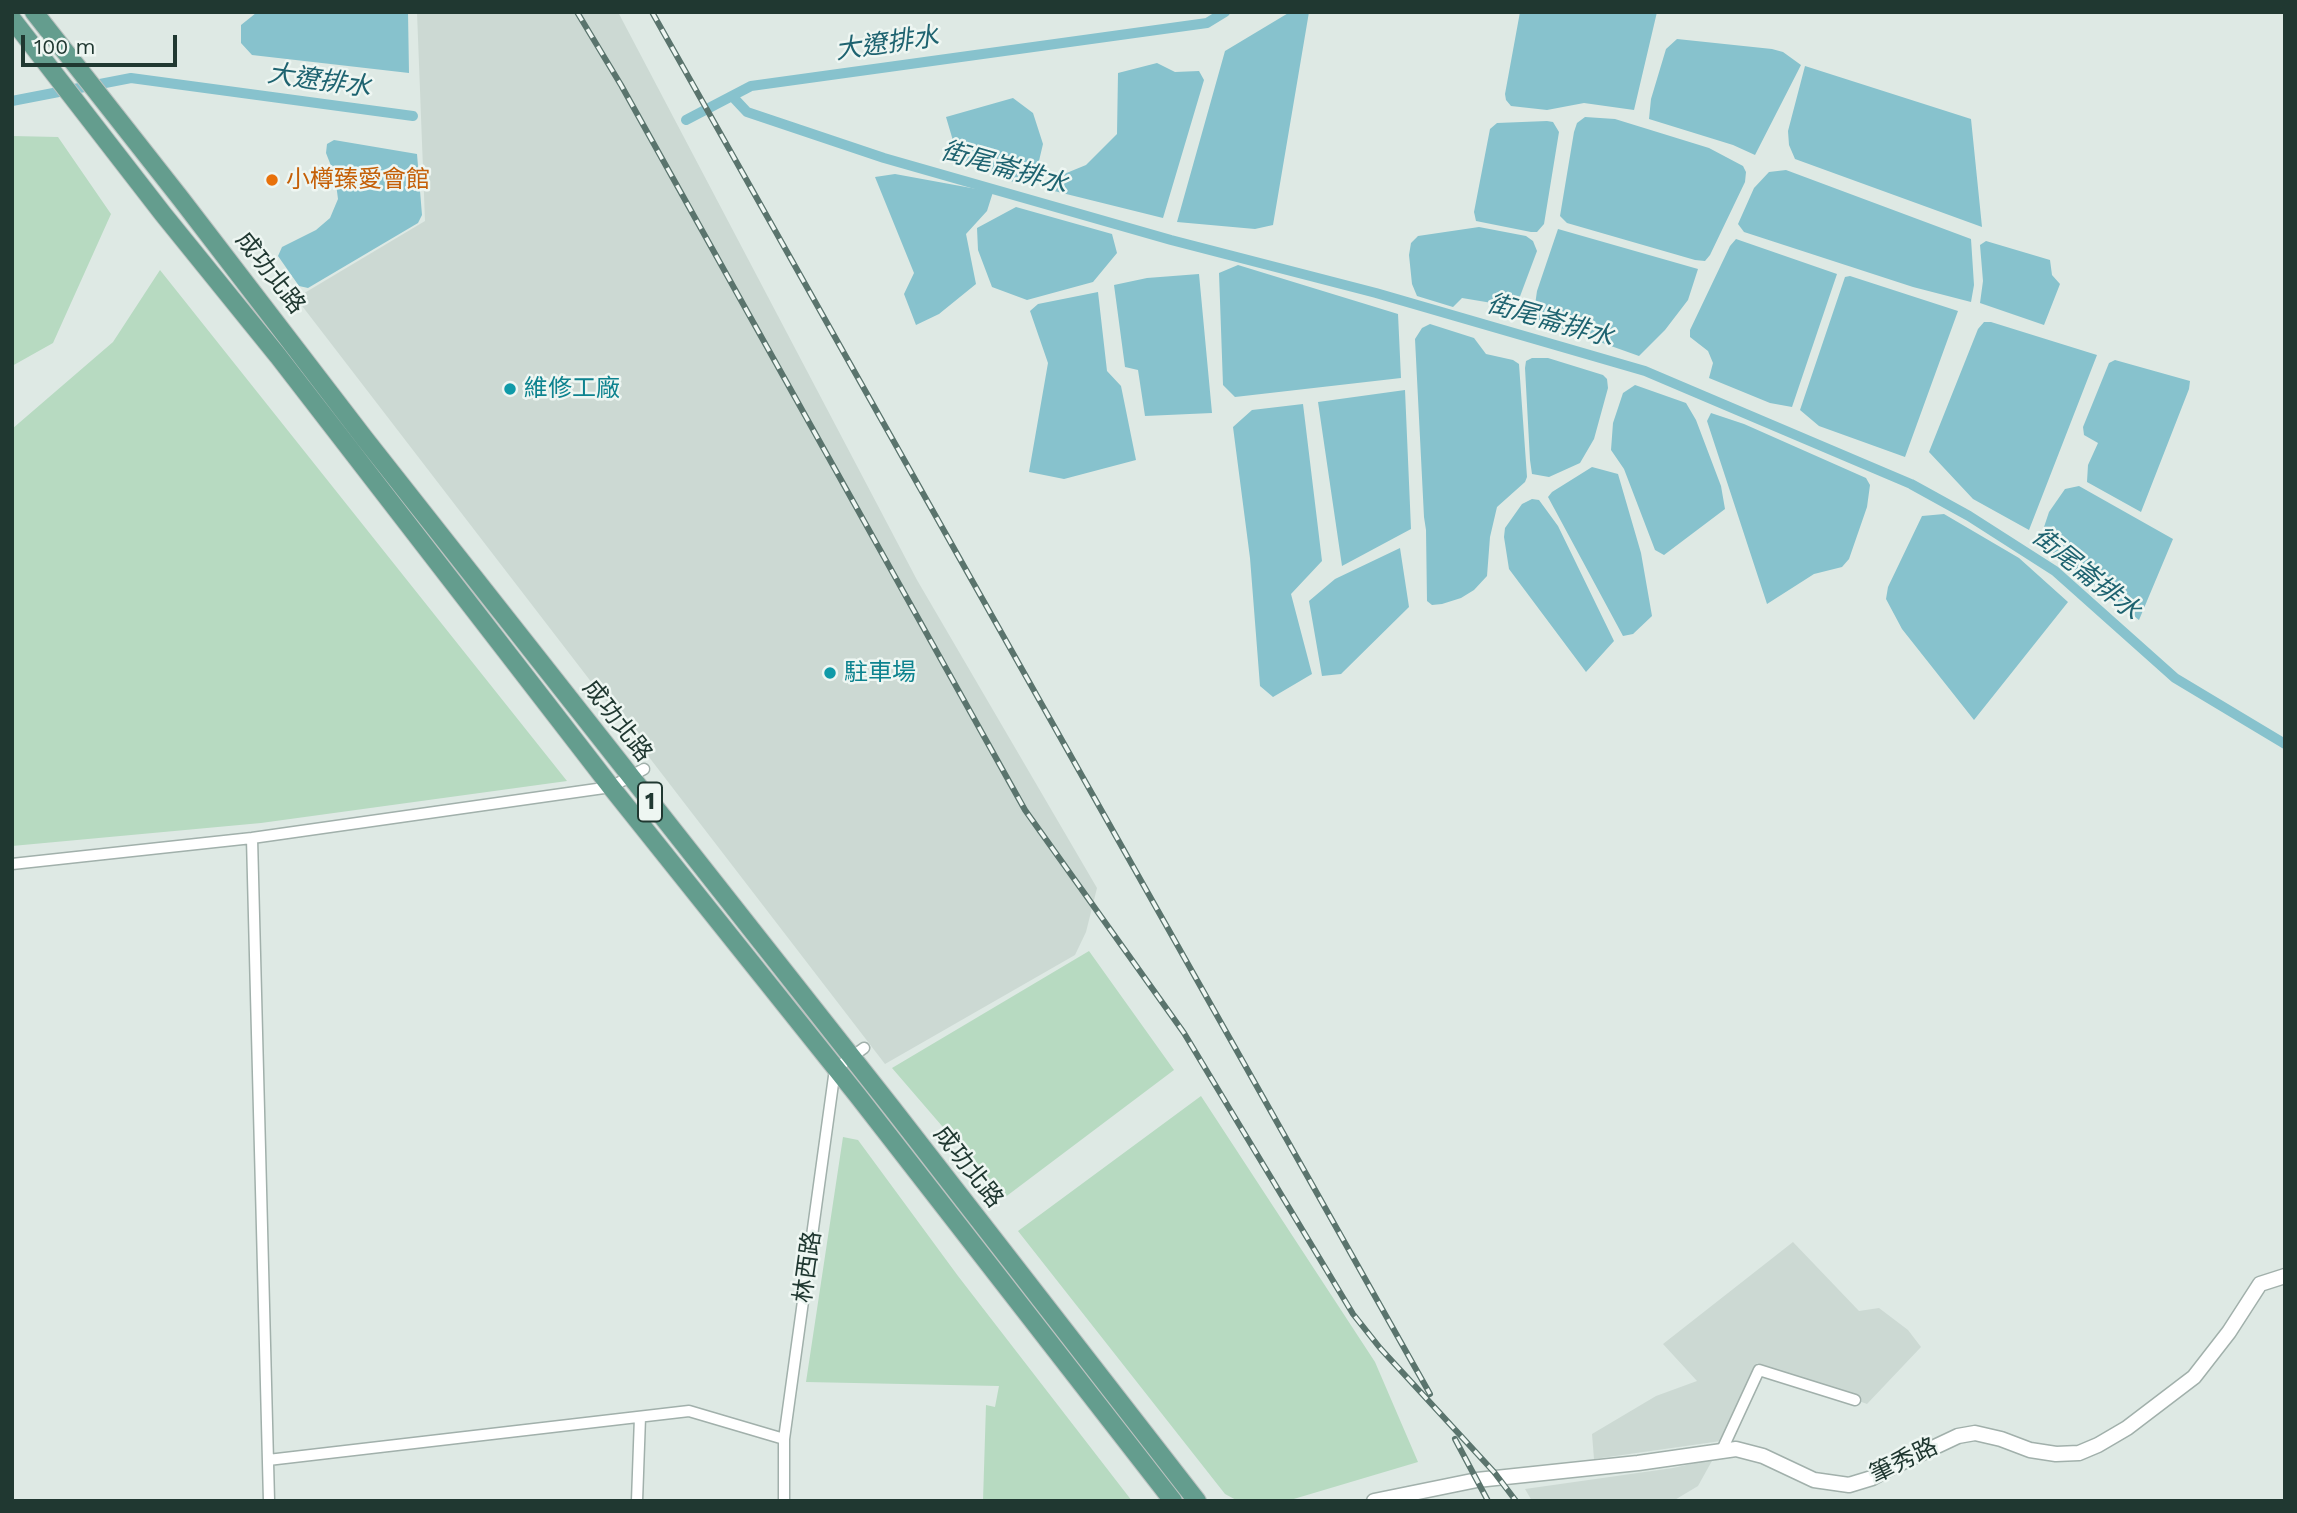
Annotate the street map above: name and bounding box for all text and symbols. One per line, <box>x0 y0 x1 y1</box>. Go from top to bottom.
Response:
scale bar <box>24 21 180 65</box>
water label: 大遼排水 <box>833 21 941 67</box>
text: 100 m <box>34 34 96 59</box>
water label: 大遼排水 <box>265 58 373 104</box>
water label: 街尾崙排水 <box>937 135 1071 201</box>
place label: 小樽臻愛會館 <box>286 166 430 194</box>
marker: 小樽臻愛會館 <box>264 172 280 188</box>
street label: 成功北路 <box>229 226 311 320</box>
water label: 街尾崙排水 <box>1483 288 1617 354</box>
place label: 維修工廠 <box>524 375 620 403</box>
marker: 維修工廠 <box>502 381 518 397</box>
water label: 街尾崙排水 <box>2026 521 2146 627</box>
place label: 駐車場 <box>844 659 916 687</box>
marker: 駐車場 <box>822 665 838 681</box>
street label: 成功北路 <box>576 674 658 768</box>
road number: 1 <box>638 782 662 822</box>
street label: 成功北路 <box>927 1120 1009 1214</box>
street label: 林西路 <box>789 1229 827 1305</box>
street label: 筆秀路 <box>1865 1432 1943 1490</box>

